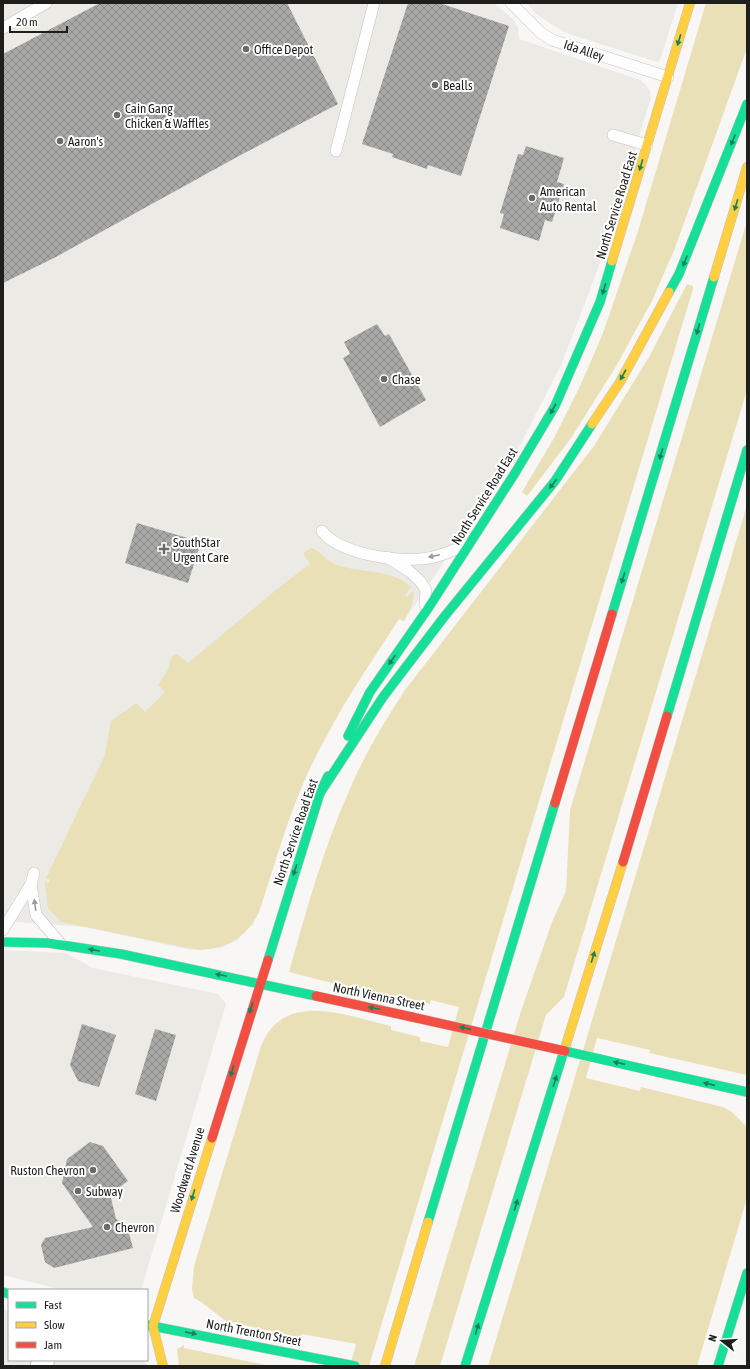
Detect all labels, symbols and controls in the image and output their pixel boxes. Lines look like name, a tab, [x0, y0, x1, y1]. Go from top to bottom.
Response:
scale bar	[10, 8, 67, 34]
text: 20 m	[16, 15, 38, 29]
one-way arrow	[676, 35, 682, 47]
street label: Ida Alley	[562, 37, 607, 64]
place label: Office Depot	[254, 42, 314, 57]
marker: Office Depot	[241, 44, 251, 54]
place label: Bealls	[443, 78, 473, 93]
marker: Bealls	[430, 80, 440, 90]
place label: Cain Gang Chicken & Waffles	[125, 101, 209, 131]
marker: Cain Gang Chicken & Waffles	[112, 110, 122, 120]
place label: Aaron's	[68, 134, 104, 149]
one-way arrow	[729, 134, 735, 146]
marker: Aaron's	[55, 136, 65, 146]
street label: North Service Road East	[593, 149, 640, 261]
one-way arrow	[638, 159, 644, 171]
place label: American Auto Rental	[540, 184, 597, 214]
marker: American Auto Rental	[527, 193, 537, 203]
one-way arrow	[733, 199, 739, 211]
one-way arrow	[681, 255, 687, 267]
one-way arrow	[601, 283, 607, 295]
one-way arrow	[695, 323, 701, 335]
one-way arrow	[620, 369, 627, 381]
place label: Chase	[392, 372, 421, 387]
marker: Chase	[379, 374, 389, 384]
one-way arrow	[549, 403, 556, 415]
street label: North Service Road East	[448, 445, 521, 548]
one-way arrow	[658, 448, 664, 460]
one-way arrow	[548, 479, 557, 490]
place label: SouthStar Urgent Care	[173, 535, 229, 565]
marker: SouthStar Urgent Care	[158, 543, 170, 555]
one-way arrow	[428, 554, 440, 560]
one-way arrow	[620, 572, 626, 584]
one-way arrow	[389, 654, 396, 666]
street label: North Service Road East	[270, 777, 321, 887]
one-way arrow	[292, 865, 298, 877]
one-way arrow	[32, 899, 38, 911]
one-way arrow	[87, 947, 100, 953]
one-way arrow	[591, 950, 597, 962]
one-way arrow	[215, 972, 227, 978]
street label: North Vienna Street	[332, 979, 426, 1014]
one-way arrow	[248, 1003, 254, 1015]
one-way arrow	[368, 1005, 380, 1011]
one-way arrow	[459, 1025, 471, 1031]
one-way arrow	[613, 1060, 625, 1066]
one-way arrow	[229, 1065, 235, 1077]
one-way arrow	[552, 1074, 558, 1086]
one-way arrow	[703, 1080, 715, 1086]
street label: Woodward Avenue	[167, 1125, 208, 1215]
place label: Ruston Chevron	[10, 1163, 85, 1178]
marker: Ruston Chevron	[88, 1165, 98, 1175]
place label: Subway	[86, 1184, 123, 1199]
marker: Subway	[73, 1186, 83, 1196]
one-way arrow	[190, 1189, 196, 1201]
one-way arrow	[513, 1198, 519, 1210]
place label: Chevron	[115, 1220, 155, 1235]
marker: Chevron	[102, 1222, 112, 1232]
legend	[8, 1289, 148, 1361]
text: Fast	[44, 1298, 62, 1312]
street label: North Trenton Street	[205, 1316, 303, 1349]
text: Slow	[44, 1318, 65, 1332]
north arrow	[702, 1321, 742, 1361]
one-way arrow	[474, 1322, 480, 1334]
one-way arrow	[185, 1331, 197, 1337]
text: N	[706, 1333, 719, 1343]
text: Jam	[44, 1338, 62, 1352]

